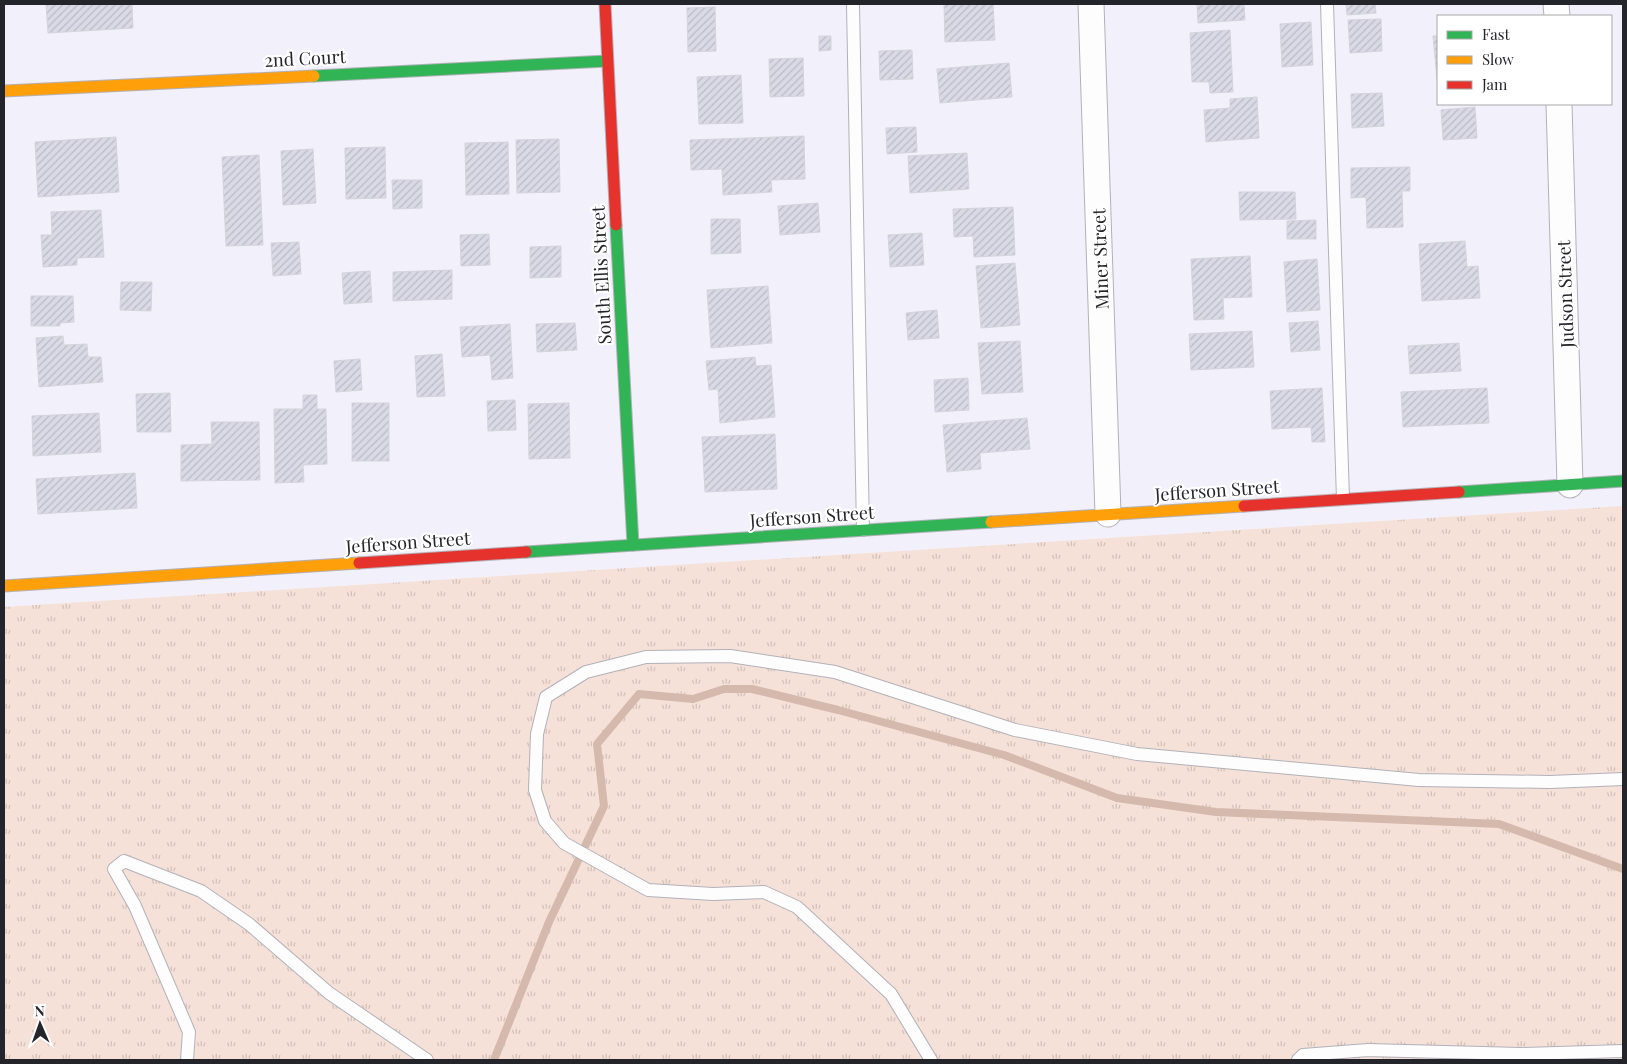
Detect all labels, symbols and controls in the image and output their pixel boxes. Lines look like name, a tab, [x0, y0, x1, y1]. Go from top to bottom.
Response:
legend	[1437, 15, 1612, 105]
text: Fast	[1482, 24, 1511, 44]
street label: 2nd Court	[264, 44, 347, 72]
text: Slow	[1482, 49, 1514, 69]
text: Jam	[1481, 74, 1508, 94]
street label: South Ellis Street	[585, 204, 617, 345]
street label: Miner Street	[1086, 207, 1114, 310]
street label: Judson Street	[1551, 239, 1579, 349]
street label: Jefferson Street	[1153, 474, 1281, 506]
street label: Jefferson Street	[748, 500, 876, 532]
street label: Jefferson Street	[344, 526, 472, 558]
north arrow	[15, 999, 65, 1049]
text: N	[34, 1001, 45, 1020]

